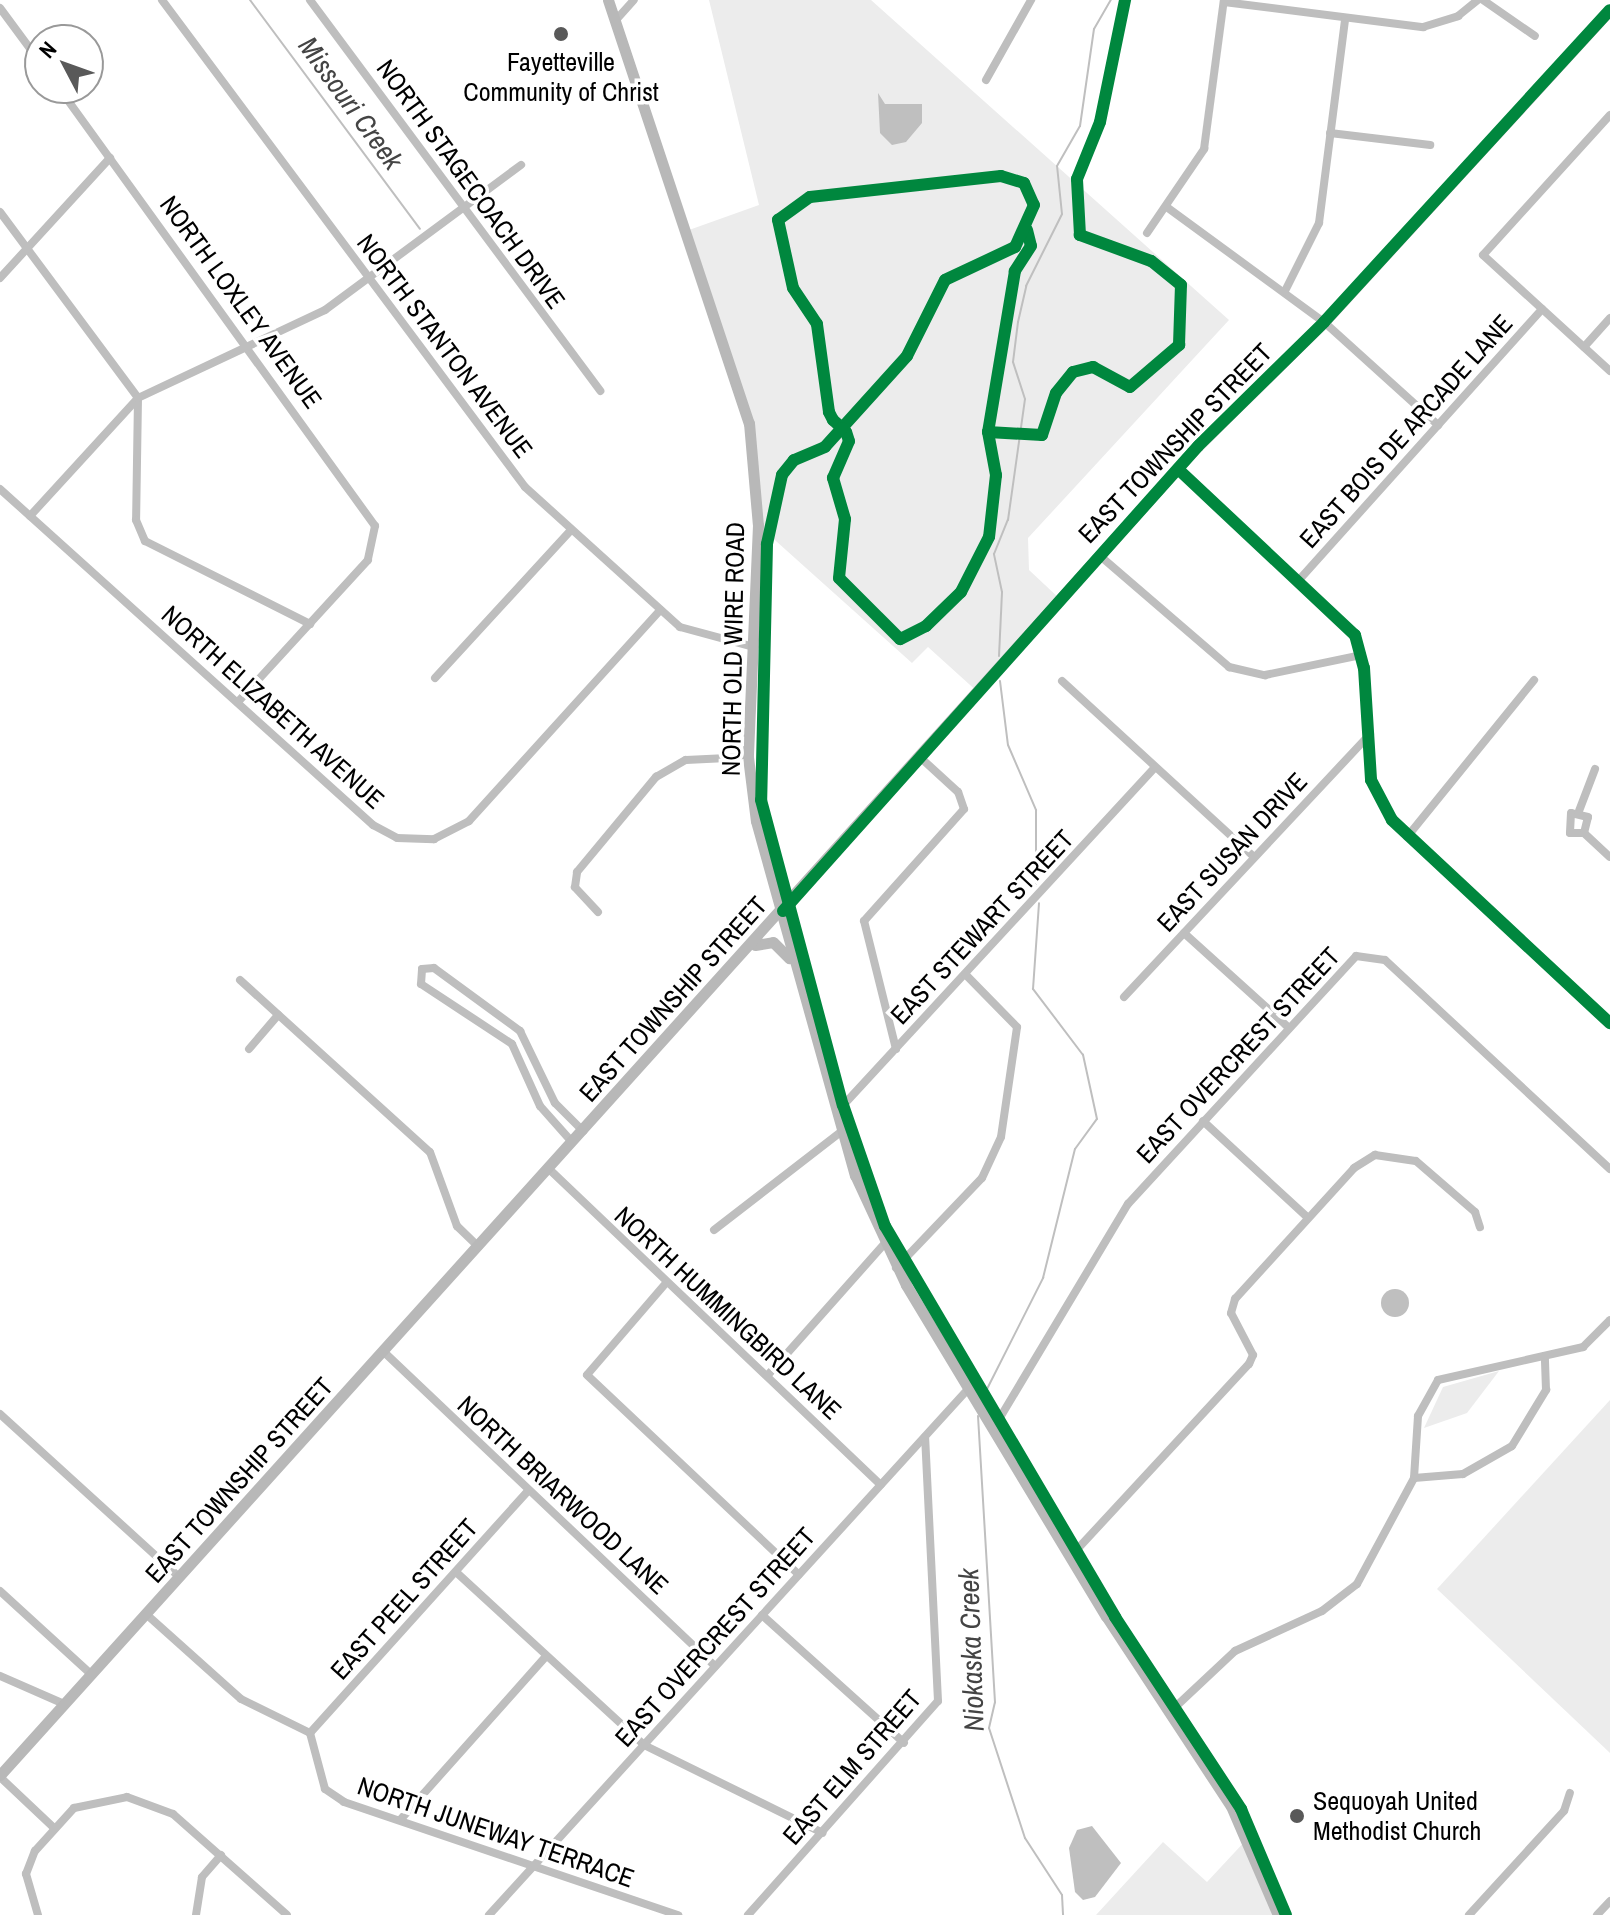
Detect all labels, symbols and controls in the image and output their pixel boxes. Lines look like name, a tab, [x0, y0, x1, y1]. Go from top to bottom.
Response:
north arrow	[24, 24, 104, 104]
marker: Fayetteville Community of Christ	[552, 25, 570, 43]
water label: Missouri Creek	[292, 30, 410, 176]
text: N	[32, 35, 63, 64]
place label: Fayetteville Community of Christ	[463, 46, 659, 108]
street label: NORTH STAGECOACH DRIVE	[370, 53, 572, 315]
street label: NORTH LOXLEY AVENUE	[153, 189, 329, 415]
street label: NORTH STANTON AVENUE	[350, 227, 540, 465]
street label: EAST BOIS DE ARCADE LANE	[1293, 307, 1519, 555]
street label: EAST TOWNSHIP STREET	[1071, 336, 1279, 550]
street label: NORTH OLD WIRE ROAD	[715, 522, 751, 776]
street label: NORTH ELIZABETH AVENUE	[155, 599, 391, 815]
street label: EAST SUSAN DRIVE	[1150, 766, 1314, 938]
street label: EAST STEWART STREET	[884, 823, 1080, 1031]
street label: EAST TOWNSHIP STREET	[572, 890, 774, 1108]
street label: EAST OVERCREST STREET	[1130, 940, 1346, 1170]
street label: NORTH HUMMINGBIRD LANE	[608, 1200, 848, 1426]
street label: EAST TOWNSHIP STREET	[138, 1371, 340, 1589]
street label: NORTH BRIARWOOD LANE	[451, 1389, 675, 1601]
street label: EAST PEEL STREET	[323, 1512, 485, 1686]
street label: EAST OVERCREST STREET	[608, 1521, 822, 1753]
water label: Niokaska Creek	[951, 1568, 991, 1732]
street label: EAST ELM STREET	[776, 1683, 928, 1851]
street label: NORTH JUNEWAY TERRACE	[353, 1770, 639, 1894]
place label: Sequoyah United Methodist Church	[1313, 1785, 1481, 1846]
marker: Sequoyah United Methodist Church	[1288, 1807, 1306, 1825]

